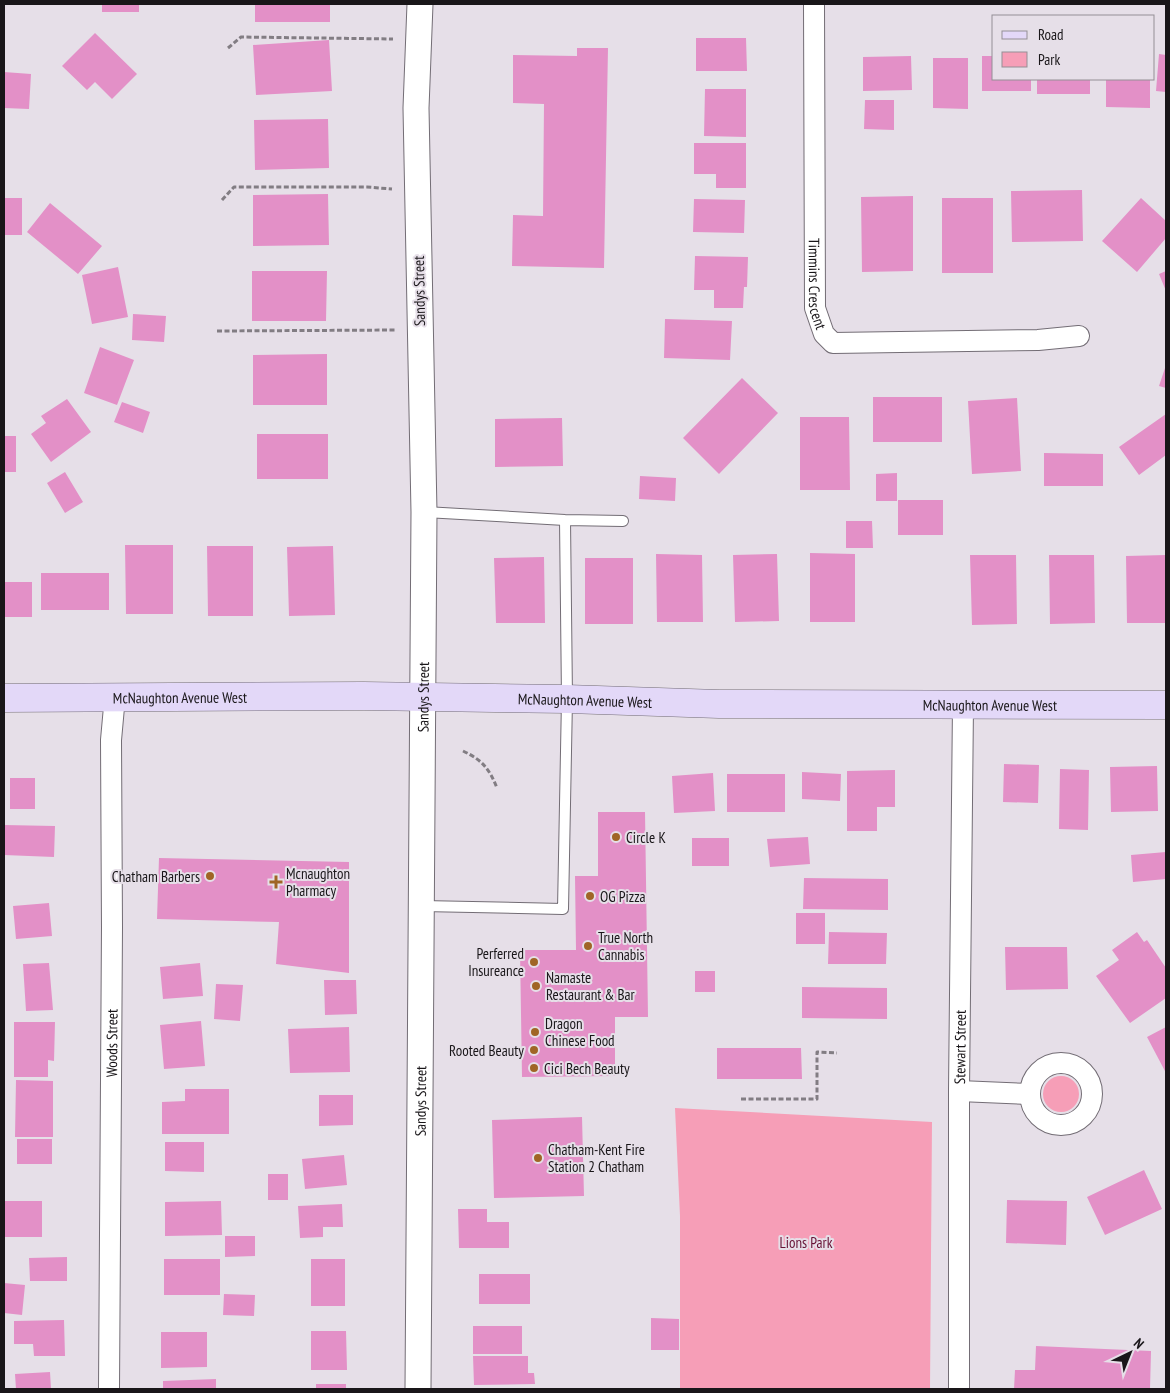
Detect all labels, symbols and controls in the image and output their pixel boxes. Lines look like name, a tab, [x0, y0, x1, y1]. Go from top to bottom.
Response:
legend	[992, 15, 1155, 80]
text: Road	[1038, 25, 1064, 44]
text: Park	[1038, 50, 1060, 69]
street label: Timmins Crescent	[805, 238, 831, 332]
street label: Sandys Street	[409, 256, 429, 326]
street label: Sandys Street	[413, 662, 432, 732]
street label: McNaughton Avenue West	[113, 687, 247, 707]
street label: McNaughton Avenue West	[518, 689, 652, 711]
street label: McNaughton Avenue West	[923, 695, 1057, 714]
place label: Circle K	[626, 828, 666, 847]
marker: Circle K	[610, 831, 622, 843]
place label: Mcnaughton Pharmacy	[286, 864, 350, 900]
place label: Chatham Barbers	[112, 867, 200, 886]
marker: Chatham Barbers	[204, 870, 216, 882]
marker: Mcnaughton Pharmacy	[270, 876, 282, 888]
place label: OG Pizza	[600, 887, 646, 906]
marker: OG Pizza	[584, 890, 596, 902]
place label: True North Cannabis	[598, 928, 653, 964]
marker: True North Cannabis	[582, 940, 594, 952]
place label: Perferred Insureance	[468, 944, 524, 980]
marker: Perferred Insureance	[528, 956, 540, 968]
place label: Namaste Restaurant & Bar	[546, 968, 636, 1004]
marker: Namaste Restaurant & Bar	[530, 980, 542, 992]
street label: Woods Street	[102, 1009, 121, 1077]
street label: Stewart Street	[950, 1010, 969, 1084]
place label: Dragon Chinese Food	[545, 1014, 615, 1050]
marker: Dragon Chinese Food	[529, 1026, 541, 1038]
place label: Rooted Beauty	[449, 1041, 524, 1060]
marker: Rooted Beauty	[528, 1044, 540, 1056]
place label: Cici Bech Beauty	[544, 1059, 630, 1078]
marker: Cici Bech Beauty	[528, 1062, 540, 1074]
street label: Sandys Street	[410, 1066, 430, 1136]
place label: Chatham-Kent Fire Station 2 Chatham	[548, 1140, 645, 1176]
marker: Chatham-Kent Fire Station 2 Chatham	[532, 1152, 544, 1164]
park label: Lions Park	[779, 1233, 833, 1252]
north arrow	[1105, 1328, 1155, 1378]
text: N	[1130, 1334, 1148, 1353]

